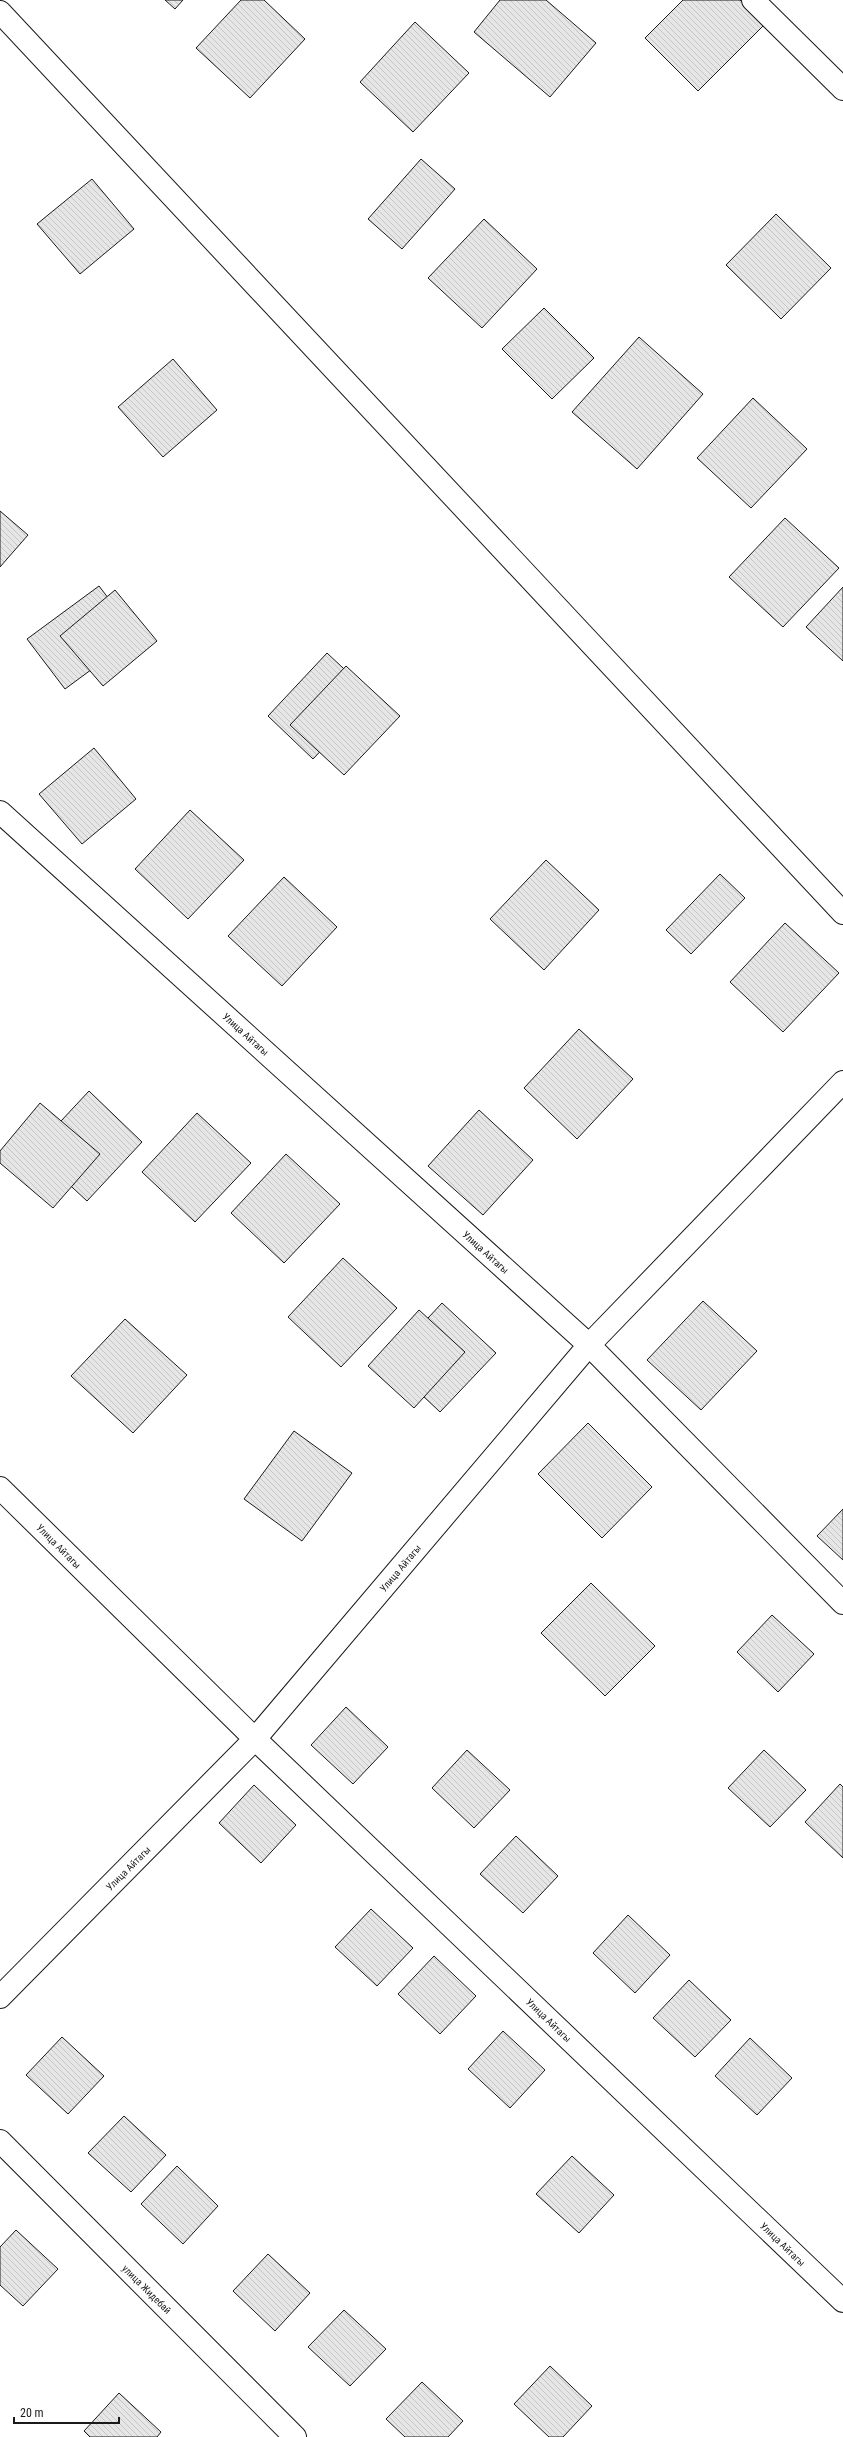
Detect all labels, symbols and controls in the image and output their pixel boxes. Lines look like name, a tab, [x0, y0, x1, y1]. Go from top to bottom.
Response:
street label: Улица Айтагы	[220, 1011, 271, 1058]
street label: Улица Айтагы	[460, 1229, 511, 1276]
street label: Улица Айтагы	[34, 1522, 83, 1571]
street label: Улица Айтагы	[378, 1543, 423, 1594]
street label: Улица Айтагы	[104, 1844, 153, 1893]
street label: Улица Айтагы	[524, 1996, 573, 2044]
street label: Улица Айтагы	[758, 2220, 807, 2268]
street label: улица Жидебай	[120, 2263, 173, 2316]
scale bar	[14, 2399, 119, 2425]
text: 20 m	[20, 2406, 44, 2420]

